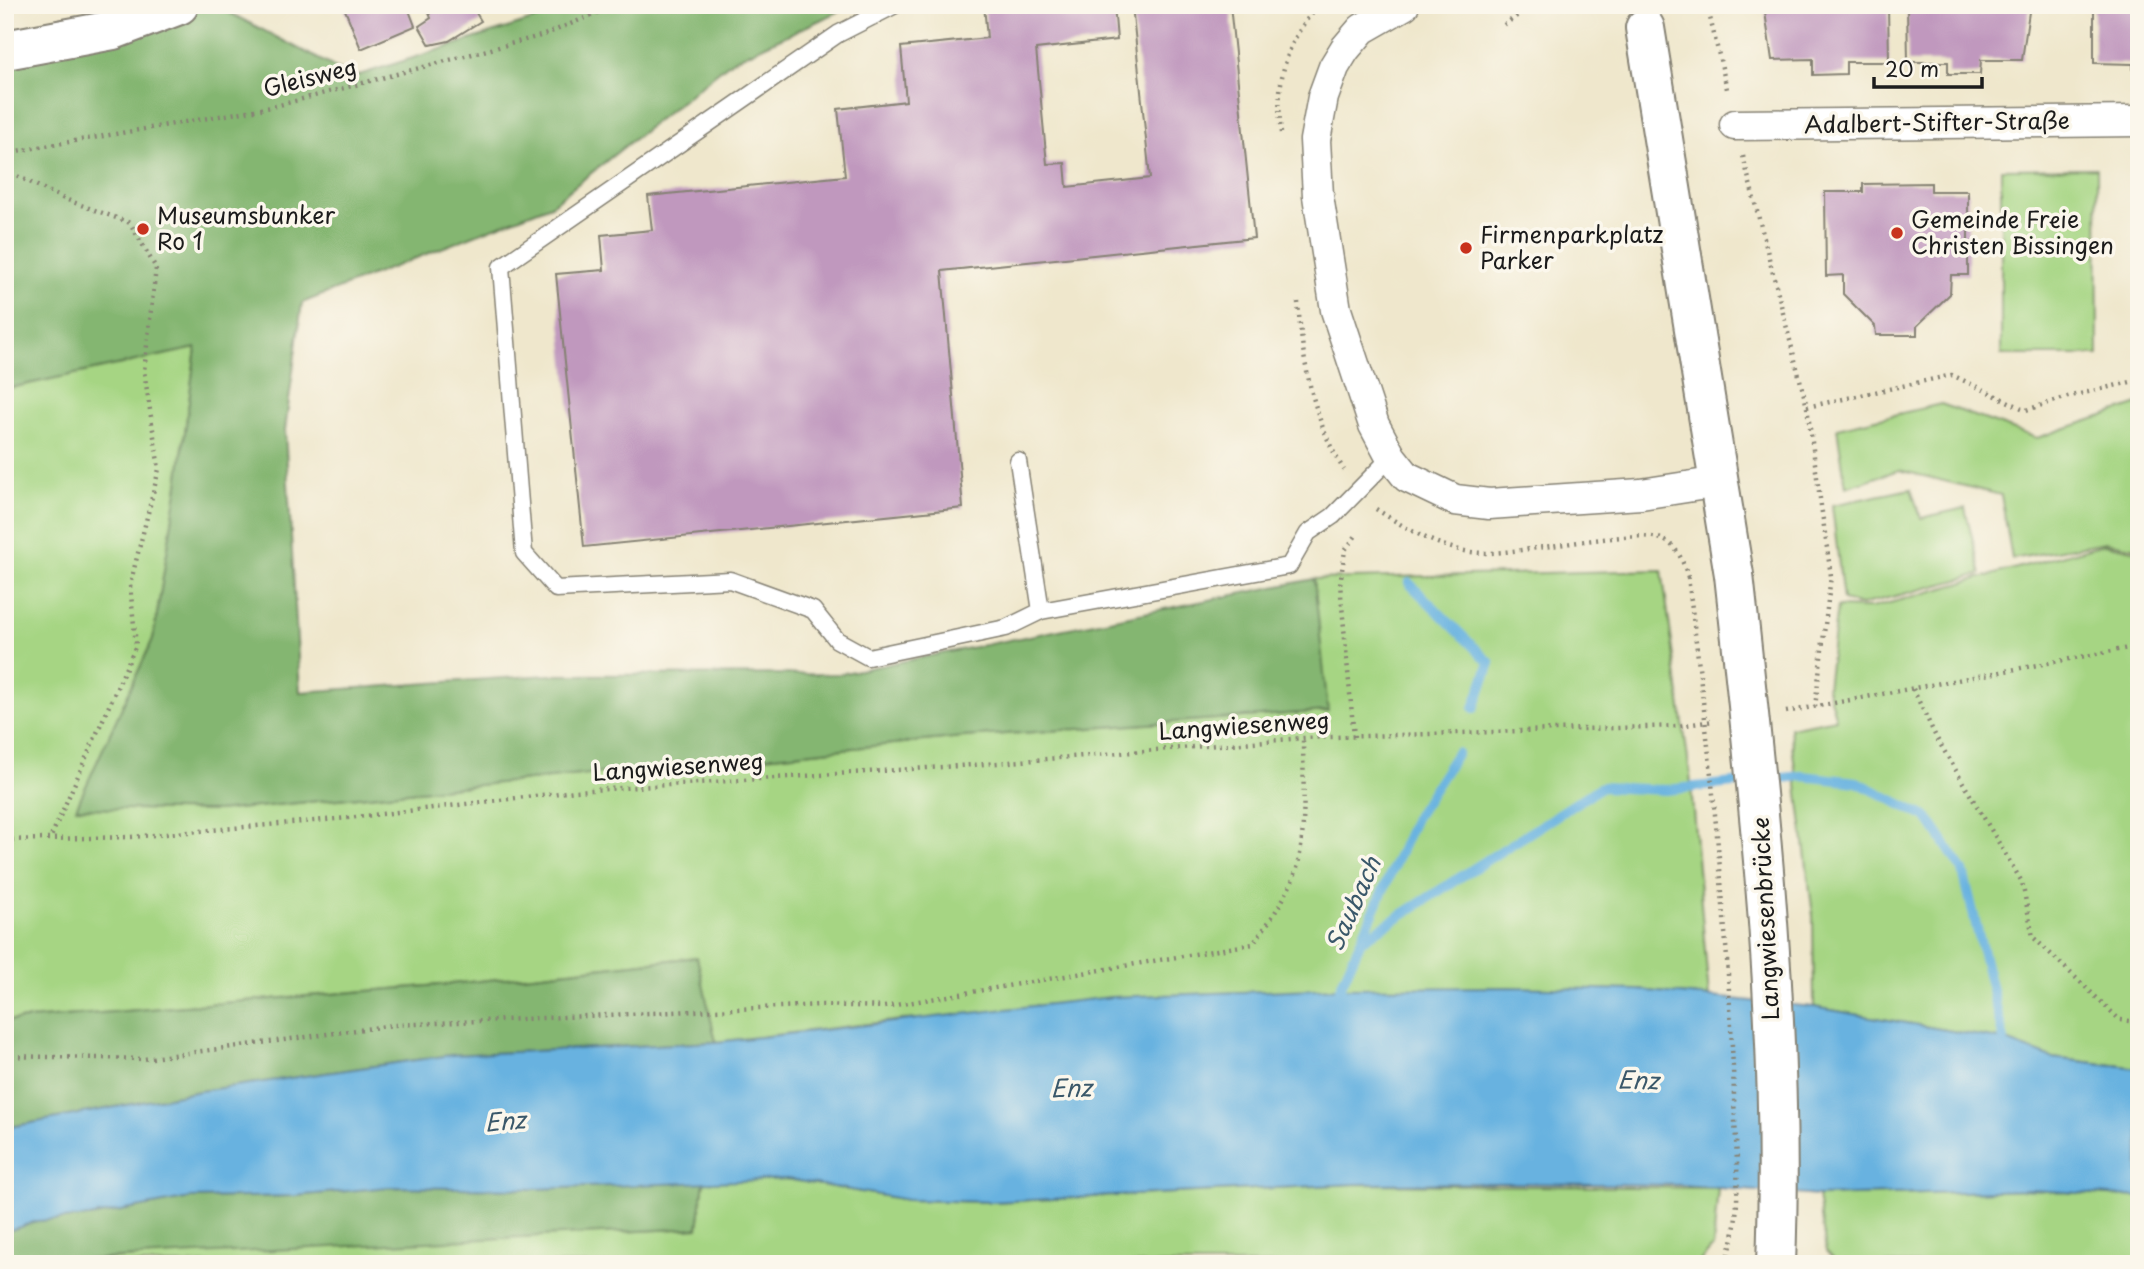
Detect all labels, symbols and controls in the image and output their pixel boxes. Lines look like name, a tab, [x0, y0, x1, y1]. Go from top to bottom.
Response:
scale bar	[1874, 46, 1983, 90]
street label: Gleisweg	[259, 48, 360, 105]
text: 20 m	[1885, 52, 1939, 84]
street label: Adalbert-Stifter-Straße	[1804, 102, 2070, 141]
place label: Museumsbunker Ro 1	[157, 197, 336, 258]
place label: Gemeinde Freie Christen Bissingen	[1911, 201, 2114, 262]
place label: Firmenparkplatz Parker	[1480, 216, 1664, 277]
marker: Museumsbunker Ro 1	[135, 221, 151, 237]
marker: Gemeinde Freie Christen Bissingen	[1889, 225, 1905, 241]
marker: Firmenparkplatz Parker	[1458, 240, 1474, 256]
street label: Langwiesenweg	[1157, 701, 1331, 748]
street label: Langwiesenweg	[591, 742, 765, 789]
street label: Langwiesenbrücke	[1742, 817, 1787, 1021]
water label: Saubach	[1316, 849, 1389, 956]
water label: Enz	[1617, 1060, 1662, 1098]
water label: Enz	[1050, 1069, 1094, 1105]
water label: Enz	[483, 1100, 529, 1139]

